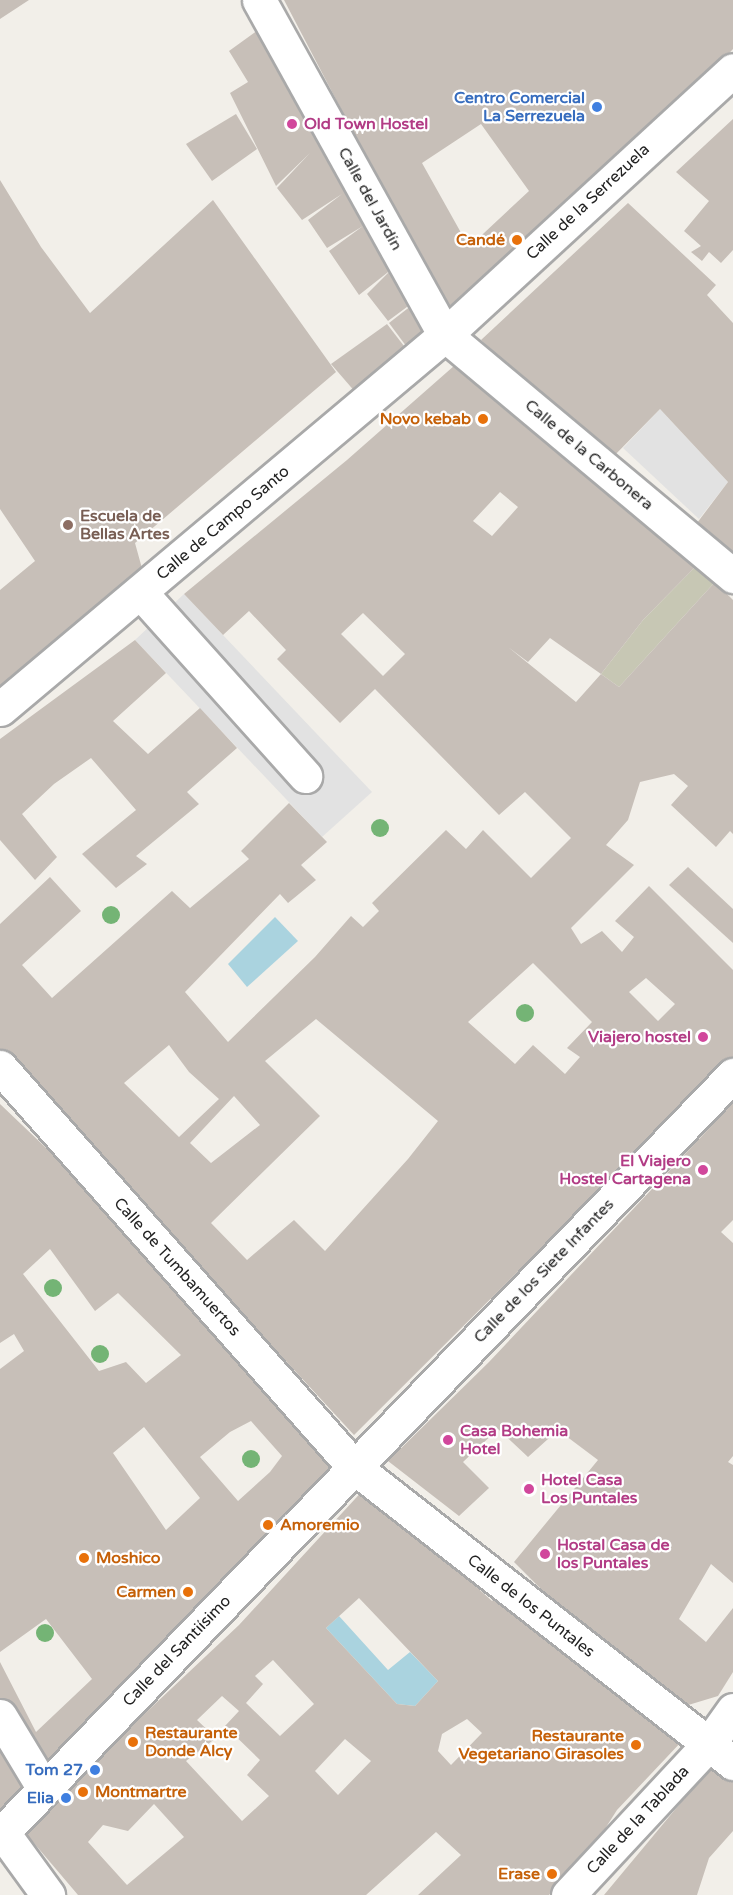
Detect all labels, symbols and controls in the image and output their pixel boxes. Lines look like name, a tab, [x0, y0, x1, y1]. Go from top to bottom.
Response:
place label: Centro Comercial La Serrezuela	[454, 88, 585, 126]
marker: Centro Comercial La Serrezuela	[590, 100, 604, 114]
place label: Old Town Hostel	[304, 114, 428, 134]
marker: Old Town Hostel	[285, 117, 299, 131]
street label: Calle de la Serrezuela	[522, 140, 654, 264]
street label: Calle del Jardín	[334, 144, 406, 254]
place label: Candé	[456, 230, 505, 250]
marker: Candé	[510, 233, 524, 247]
street label: Calle de la Carbonera	[521, 396, 657, 514]
place label: Novo kebab	[380, 409, 471, 429]
marker: Novo kebab	[476, 412, 490, 426]
street label: Calle de Campo Santo	[153, 462, 293, 584]
place label: Escuela de Bellas Artes	[80, 506, 170, 544]
marker: Escuela de Bellas Artes	[61, 518, 75, 532]
place label: Viajero hostel	[588, 1027, 691, 1047]
marker: Viajero hostel	[696, 1030, 710, 1044]
place label: El Viajero Hostel Cartagena	[559, 1151, 691, 1189]
marker: El Viajero Hostel Cartagena	[696, 1163, 710, 1177]
street label: Calle de Tumbamuertos	[110, 1194, 244, 1340]
street label: Calle de los Siete Infantes	[470, 1195, 618, 1347]
place label: Casa Bohemia Hotel	[460, 1421, 568, 1459]
marker: Casa Bohemia Hotel	[441, 1433, 455, 1447]
place label: Hotel Casa Los Puntales	[541, 1470, 638, 1508]
marker: Hotel Casa Los Puntales	[522, 1482, 536, 1496]
place label: Amoremio	[280, 1515, 360, 1535]
marker: Amoremio	[261, 1518, 275, 1532]
place label: Hostal Casa de los Puntales	[557, 1535, 670, 1573]
marker: Hostal Casa de los Puntales	[538, 1547, 552, 1561]
place label: Moshico	[96, 1548, 161, 1568]
street label: Calle de los Puntales	[464, 1550, 598, 1662]
marker: Moshico	[77, 1551, 91, 1565]
place label: Carmen	[116, 1582, 176, 1602]
marker: Carmen	[181, 1585, 195, 1599]
street label: Calle del Santiísimo	[119, 1591, 235, 1711]
place label: Restaurante Donde Alcy	[145, 1723, 238, 1761]
place label: Restaurante Vegetariano Girasoles	[458, 1726, 624, 1764]
marker: Restaurante Donde Alcy	[126, 1735, 140, 1749]
marker: Restaurante Vegetariano Girasoles	[629, 1738, 643, 1752]
place label: Tom 27	[26, 1760, 83, 1780]
street label: Calle de la Tablada	[583, 1762, 693, 1878]
marker: Tom 27	[88, 1763, 102, 1777]
place label: Montmartre	[95, 1782, 186, 1802]
marker: Montmartre	[76, 1785, 90, 1799]
place label: Elia	[27, 1788, 54, 1808]
marker: Elia	[59, 1791, 73, 1805]
place label: Erase	[498, 1864, 540, 1884]
marker: Erase	[545, 1867, 559, 1881]

